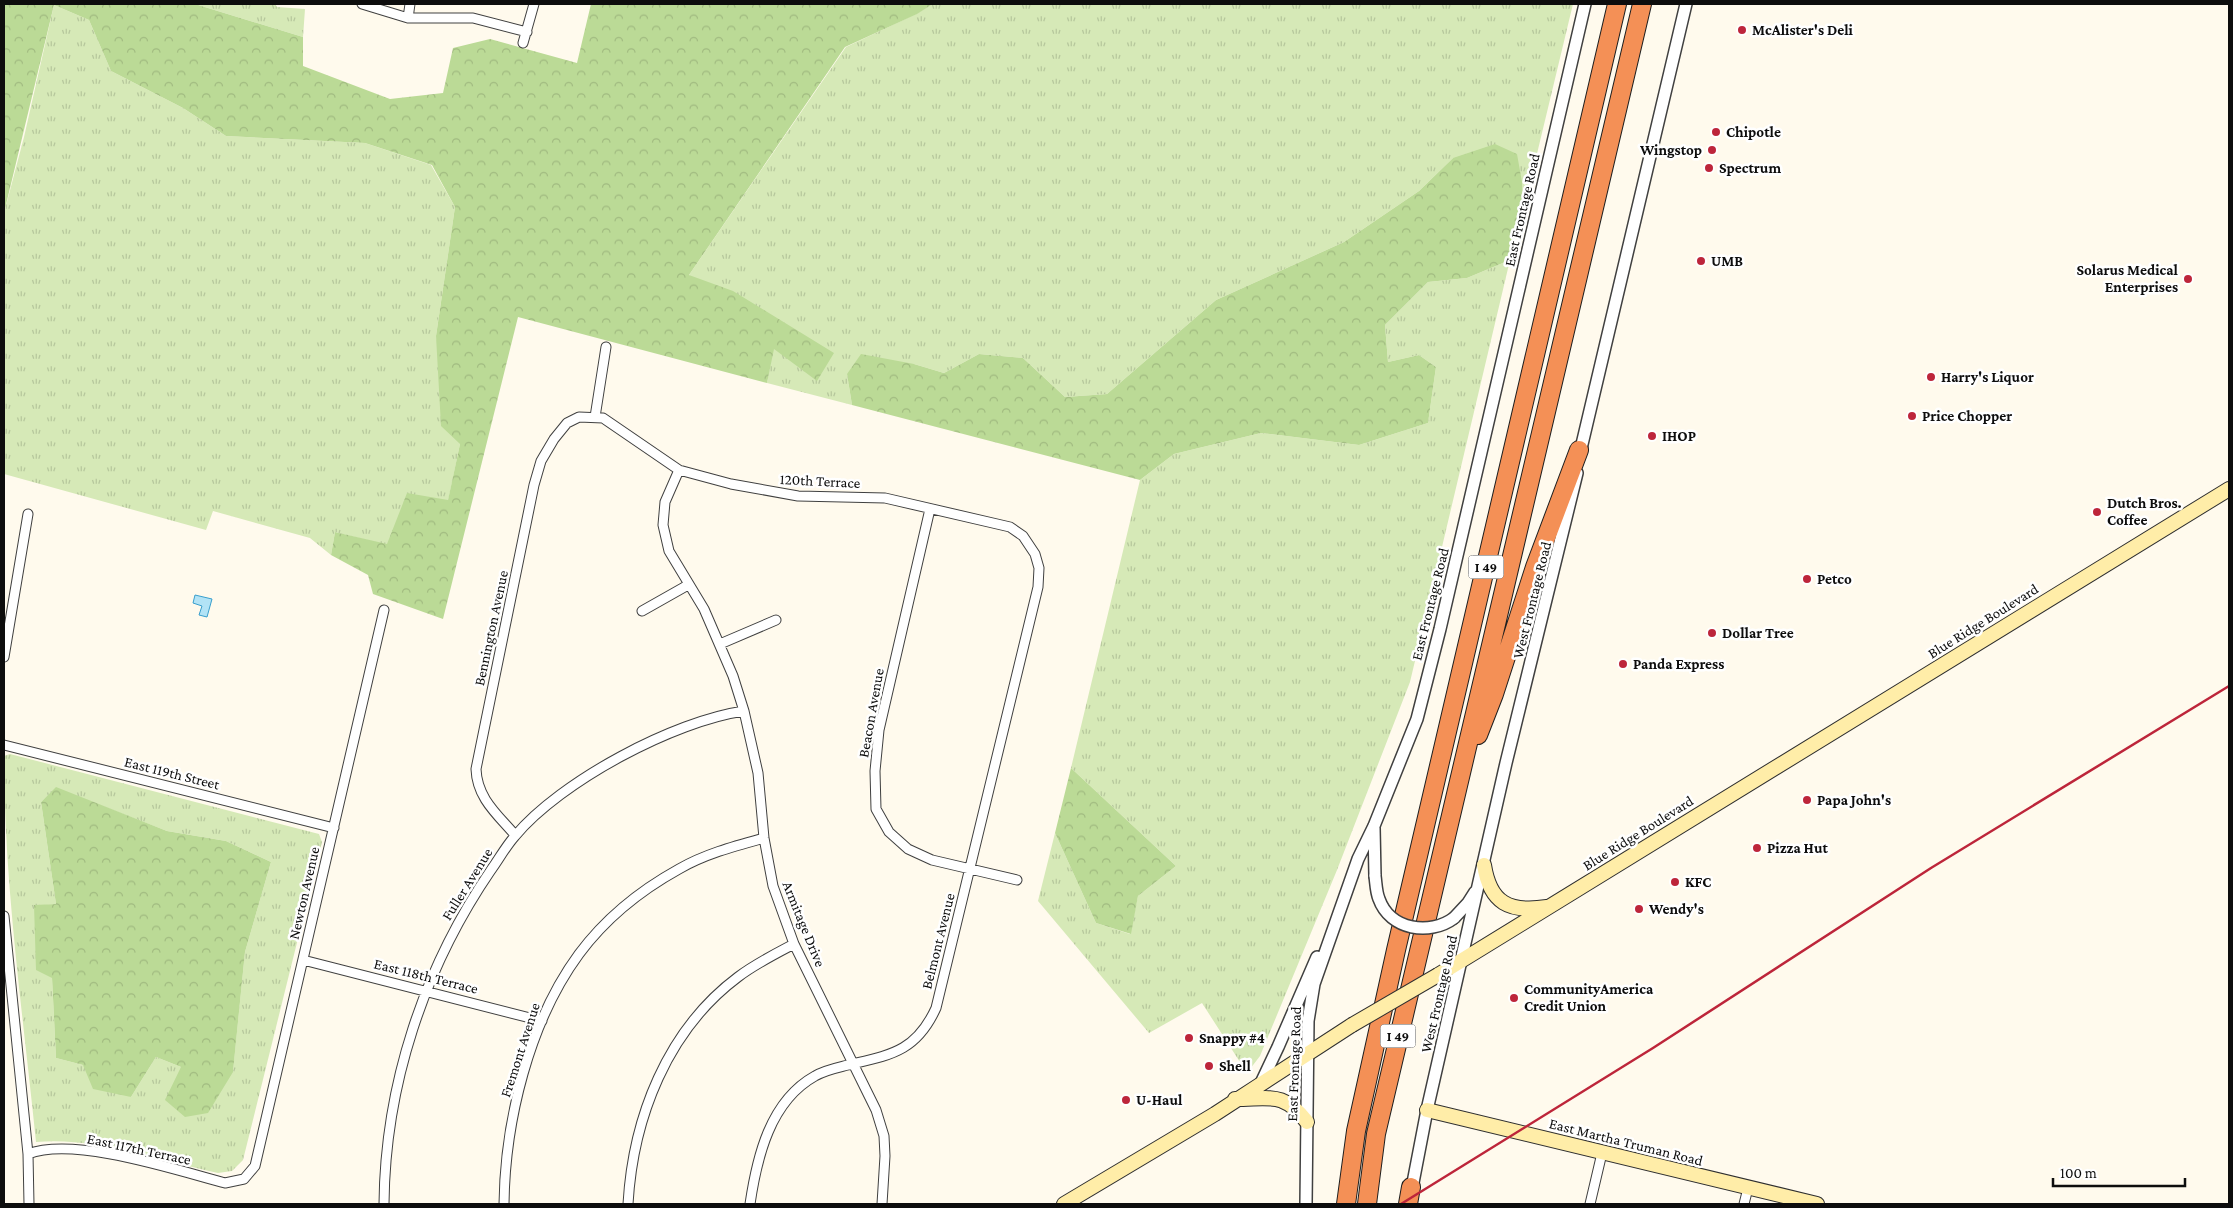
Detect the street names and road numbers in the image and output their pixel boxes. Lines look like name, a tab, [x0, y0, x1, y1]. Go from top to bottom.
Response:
street label: East Frontage Road	[1501, 152, 1544, 268]
street label: 120th Terrace	[779, 471, 861, 491]
street label: West Frontage Road	[1510, 540, 1555, 660]
street label: East Frontage Road	[1408, 546, 1453, 662]
road number: I 49	[1468, 556, 1504, 578]
street label: Bennington Avenue	[471, 568, 512, 687]
street label: Blue Ridge Boulevard	[1925, 581, 2042, 662]
street label: Beacon Avenue	[855, 667, 887, 759]
street label: East 119th Street	[123, 753, 222, 793]
street label: Blue Ridge Boulevard	[1580, 793, 1697, 874]
street label: Newton Avenue	[286, 845, 323, 941]
street label: Fuller Avenue	[439, 845, 496, 923]
street label: Armitage Drive	[779, 879, 829, 970]
street label: Belmont Avenue	[918, 891, 958, 991]
street label: West Frontage Road	[1418, 934, 1461, 1055]
street label: East 118th Terrace	[372, 955, 480, 997]
street label: Fremont Avenue	[497, 1000, 543, 1099]
street label: East Frontage Road	[1284, 1006, 1305, 1122]
road number: I 49	[1380, 1024, 1416, 1048]
street label: East Martha Truman Road	[1547, 1115, 1705, 1169]
street label: East 117th Terrace	[86, 1130, 193, 1168]

